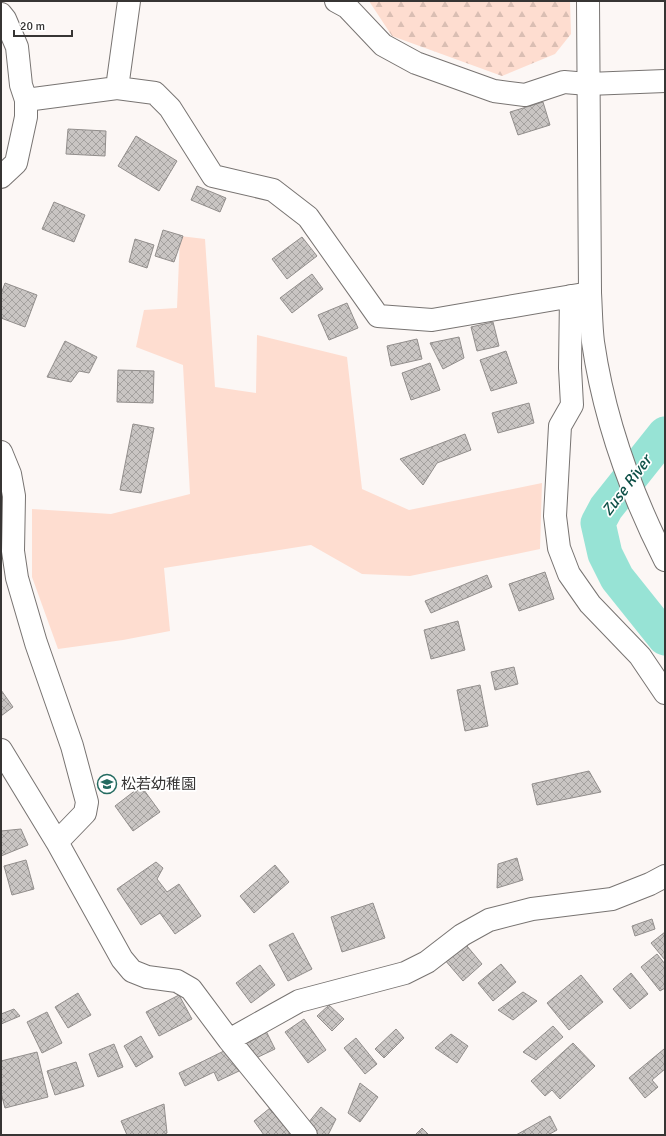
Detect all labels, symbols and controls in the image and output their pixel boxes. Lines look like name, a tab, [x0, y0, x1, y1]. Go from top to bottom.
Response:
scale bar	[14, 12, 72, 38]
text: 20 m	[20, 19, 45, 34]
water label: Zuse River	[598, 450, 657, 520]
school or university icon: 松若幼稚園	[96, 773, 118, 795]
place label: 松若幼稚園	[121, 775, 196, 793]

